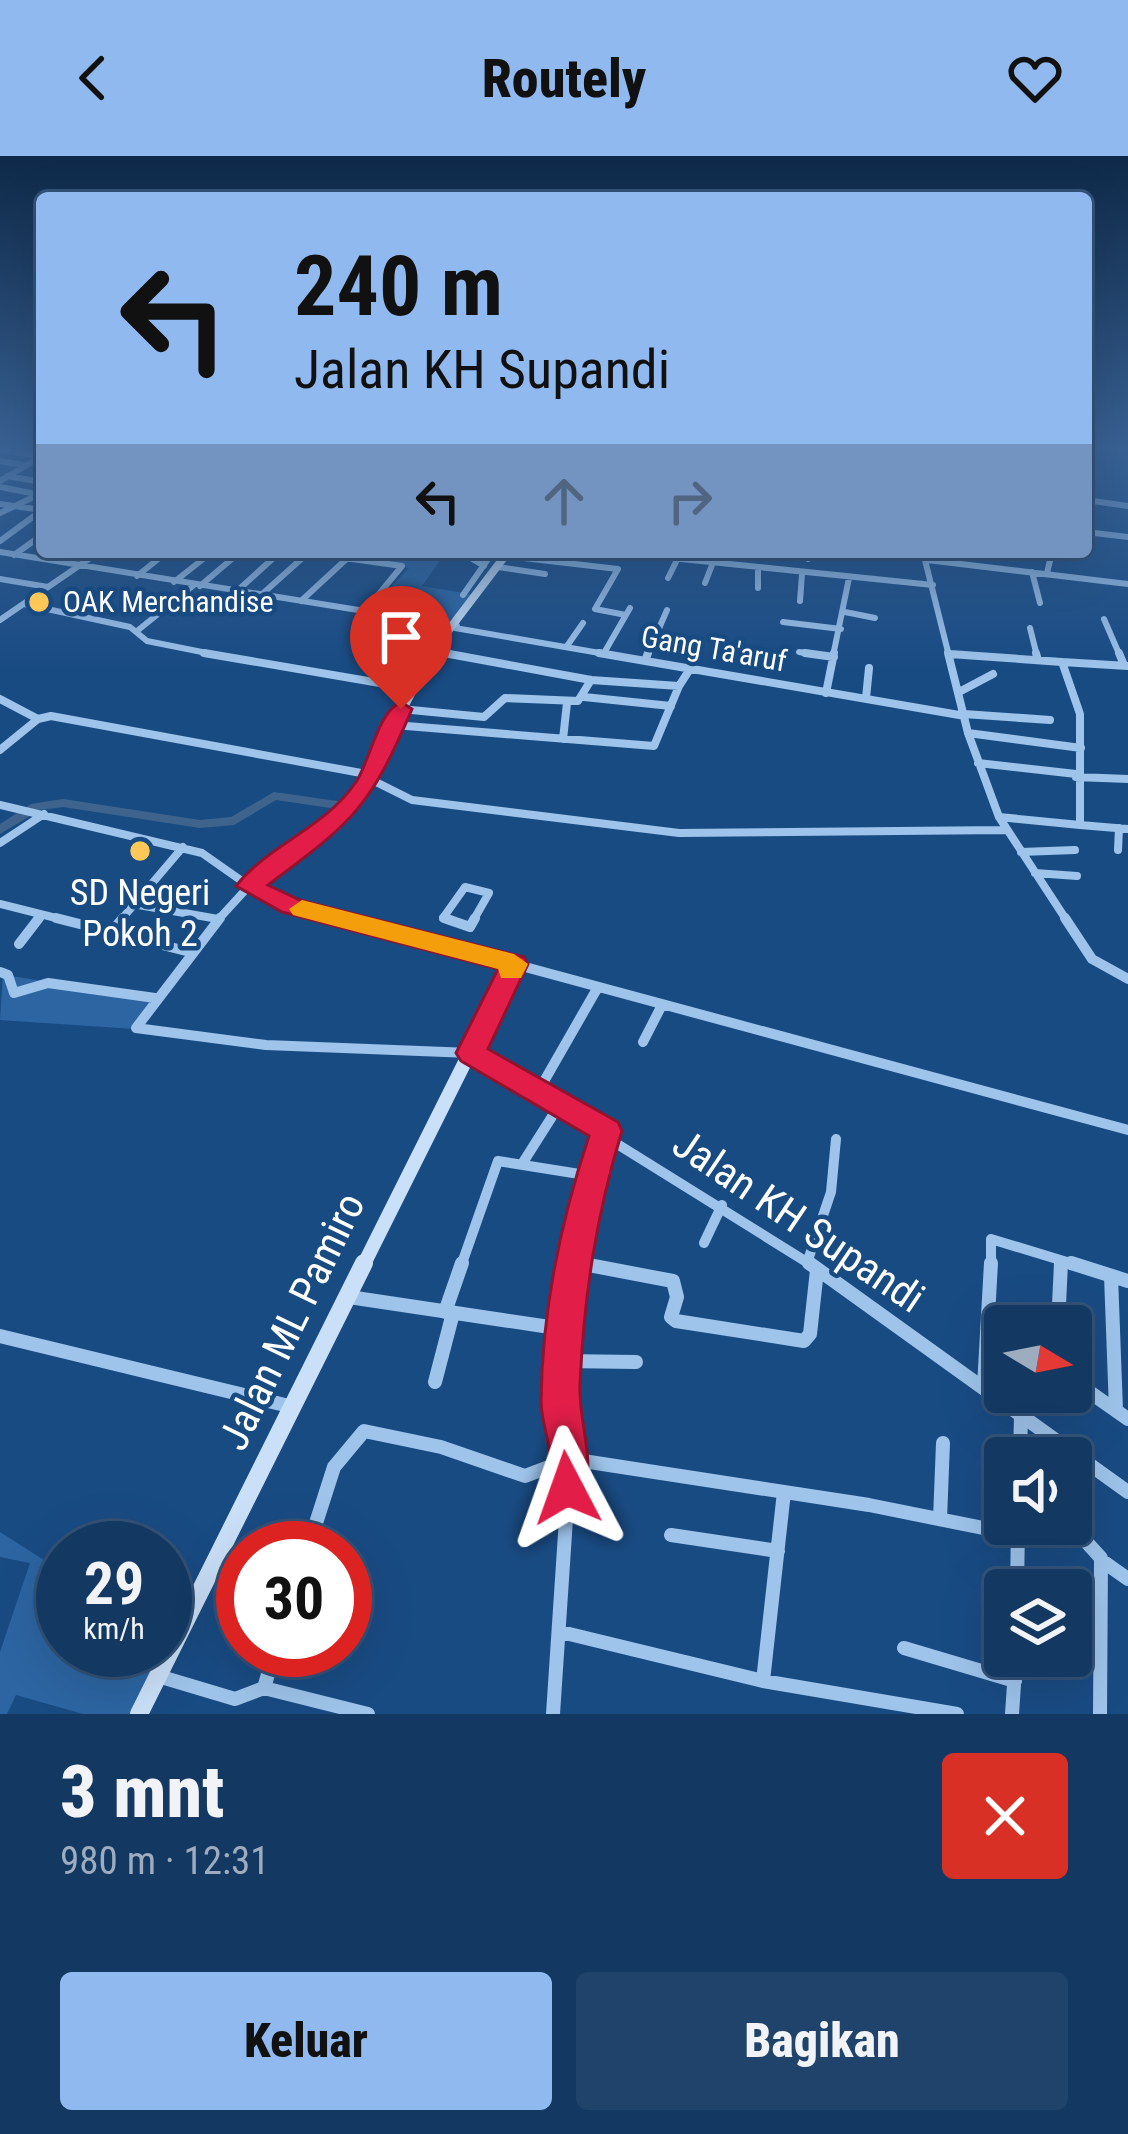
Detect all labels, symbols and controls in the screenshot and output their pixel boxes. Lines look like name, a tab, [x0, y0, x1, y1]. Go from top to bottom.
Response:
icon: back	[60, 45, 126, 111]
icon: heart	[1002, 45, 1068, 111]
text: Routely	[482, 47, 646, 110]
text: 240 m	[294, 237, 503, 336]
icon: left	[96, 240, 252, 396]
text: Jalan KH Supandi	[294, 338, 670, 401]
icon: left	[405, 468, 471, 534]
icon: ahead	[531, 468, 597, 534]
icon: right	[657, 468, 723, 534]
place label: OAK Merchandise	[63, 584, 274, 619]
pin	[350, 586, 452, 709]
marker: OAK Merchandise	[26, 589, 52, 615]
icon: arrive	[368, 604, 434, 670]
street label: Gang Ta'aruf	[639, 619, 790, 679]
marker: SD Negeri Pokoh 2	[127, 838, 153, 864]
place label: SD Negeri Pokoh 2	[70, 872, 210, 955]
street label: Jalan KH Supandi	[664, 1118, 934, 1323]
street label: Jalan ML Pamiro	[208, 1185, 375, 1458]
north arrow	[984, 1305, 1092, 1413]
map controls	[984, 1305, 1092, 1677]
position arrow	[504, 1425, 630, 1551]
button: sound	[984, 1437, 1092, 1545]
speed limit sign: 30	[216, 1521, 372, 1677]
text: 29	[84, 1548, 144, 1619]
button: layers	[984, 1569, 1092, 1677]
text: km/h	[83, 1611, 145, 1646]
text: 3 mnt	[60, 1750, 224, 1835]
button: close	[942, 1753, 1068, 1879]
text: 980 m · 12:31	[60, 1838, 270, 1884]
button: Keluar	[60, 1972, 552, 2110]
button: Bagikan	[576, 1972, 1068, 2110]

